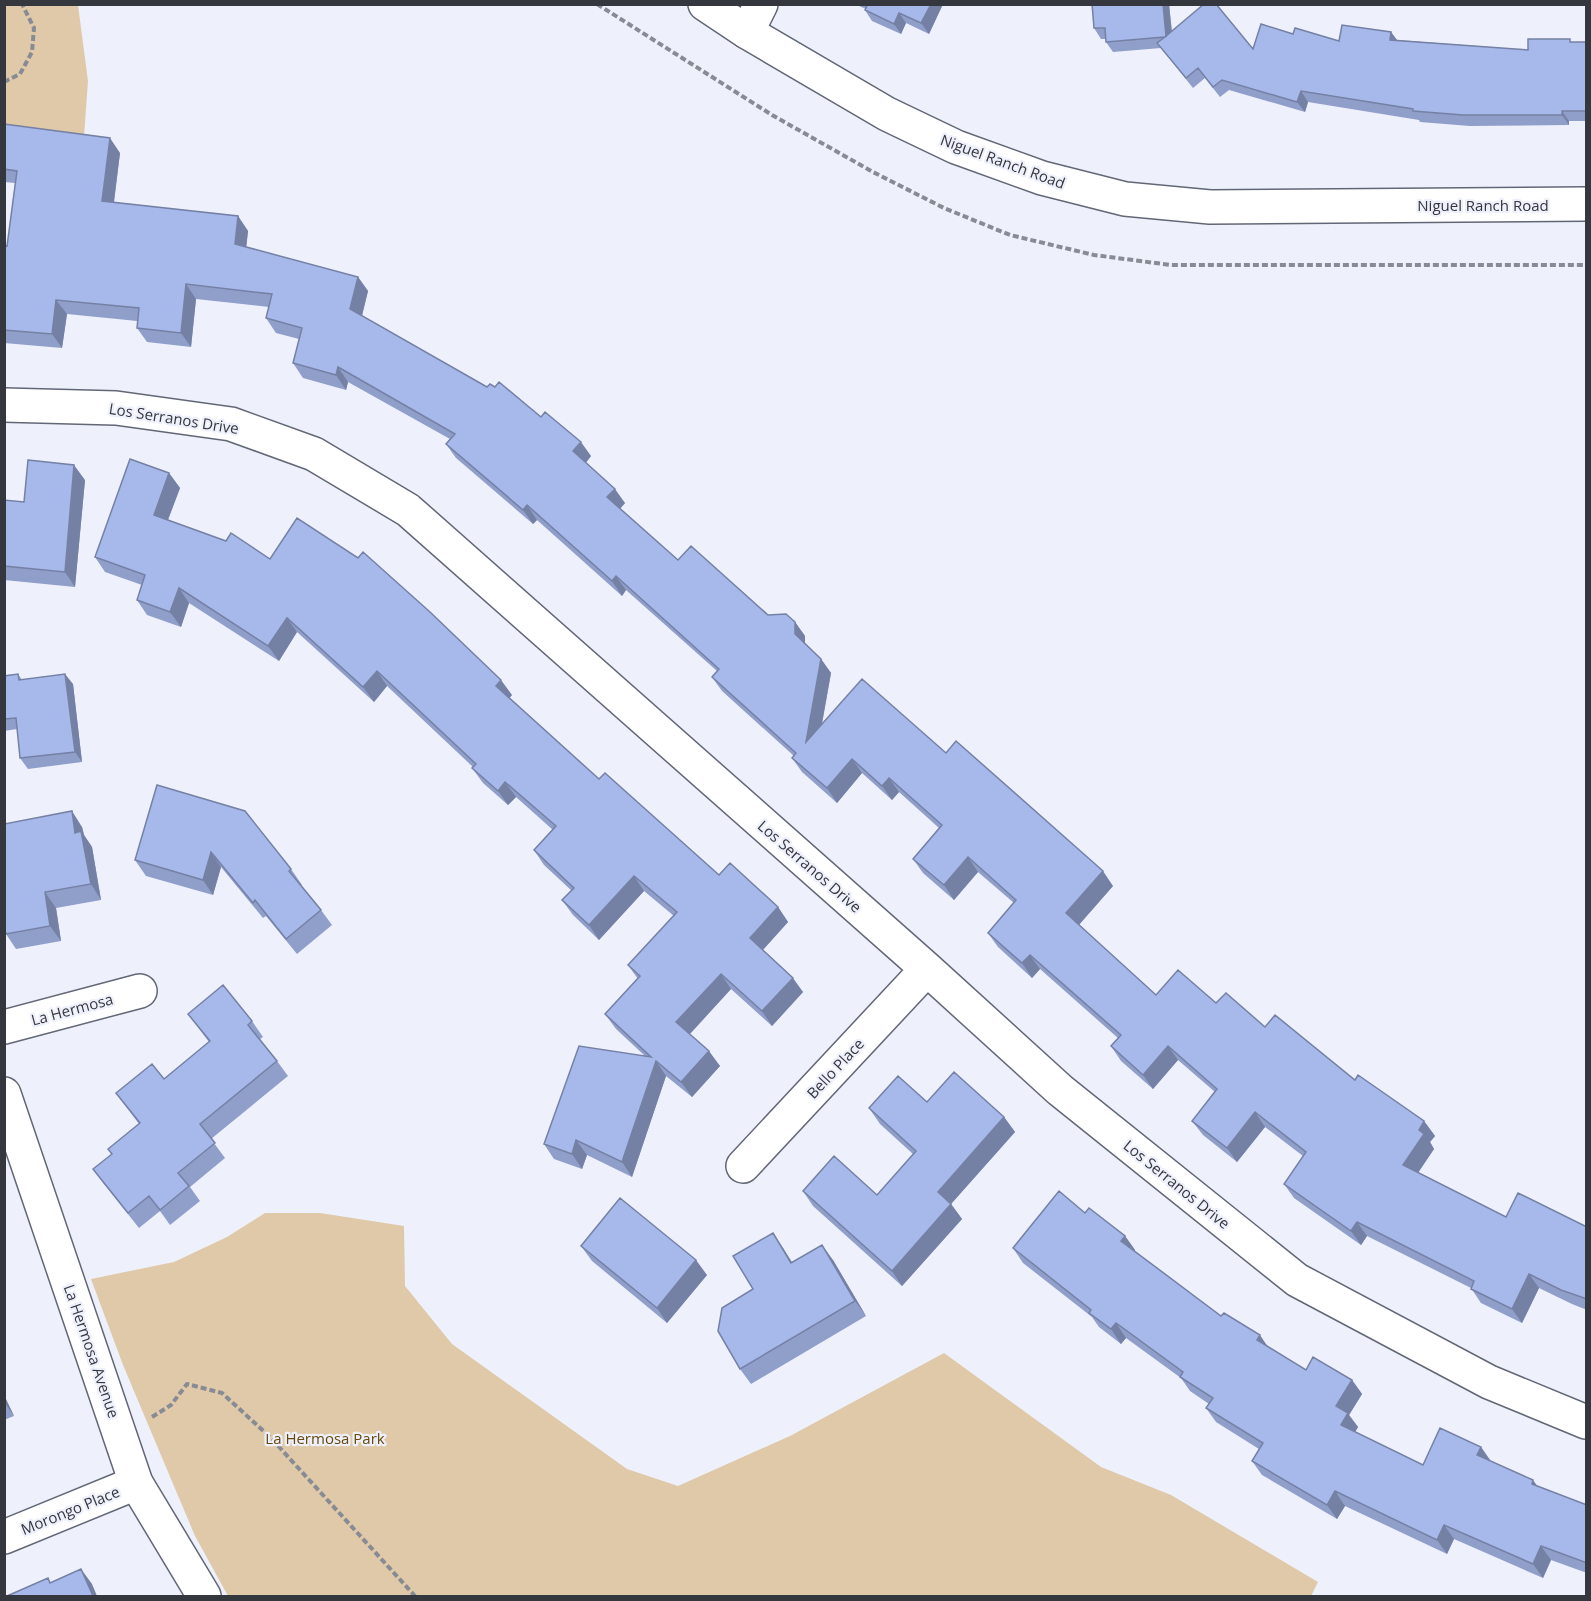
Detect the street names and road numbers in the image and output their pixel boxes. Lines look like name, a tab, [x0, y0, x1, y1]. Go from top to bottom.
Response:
street label: Niguel Ranch Road	[938, 129, 1068, 193]
street label: Niguel Ranch Road	[1417, 195, 1549, 215]
street label: Los Serranos Drive	[108, 398, 240, 438]
street label: Los Serranos Drive	[754, 815, 866, 917]
street label: La Hermosa	[29, 988, 115, 1030]
street label: Bello Place	[802, 1034, 868, 1102]
street label: Los Serranos Drive	[1120, 1135, 1234, 1233]
street label: La Hermosa Avenue	[60, 1281, 124, 1421]
street label: Morongo Place	[18, 1481, 122, 1539]

